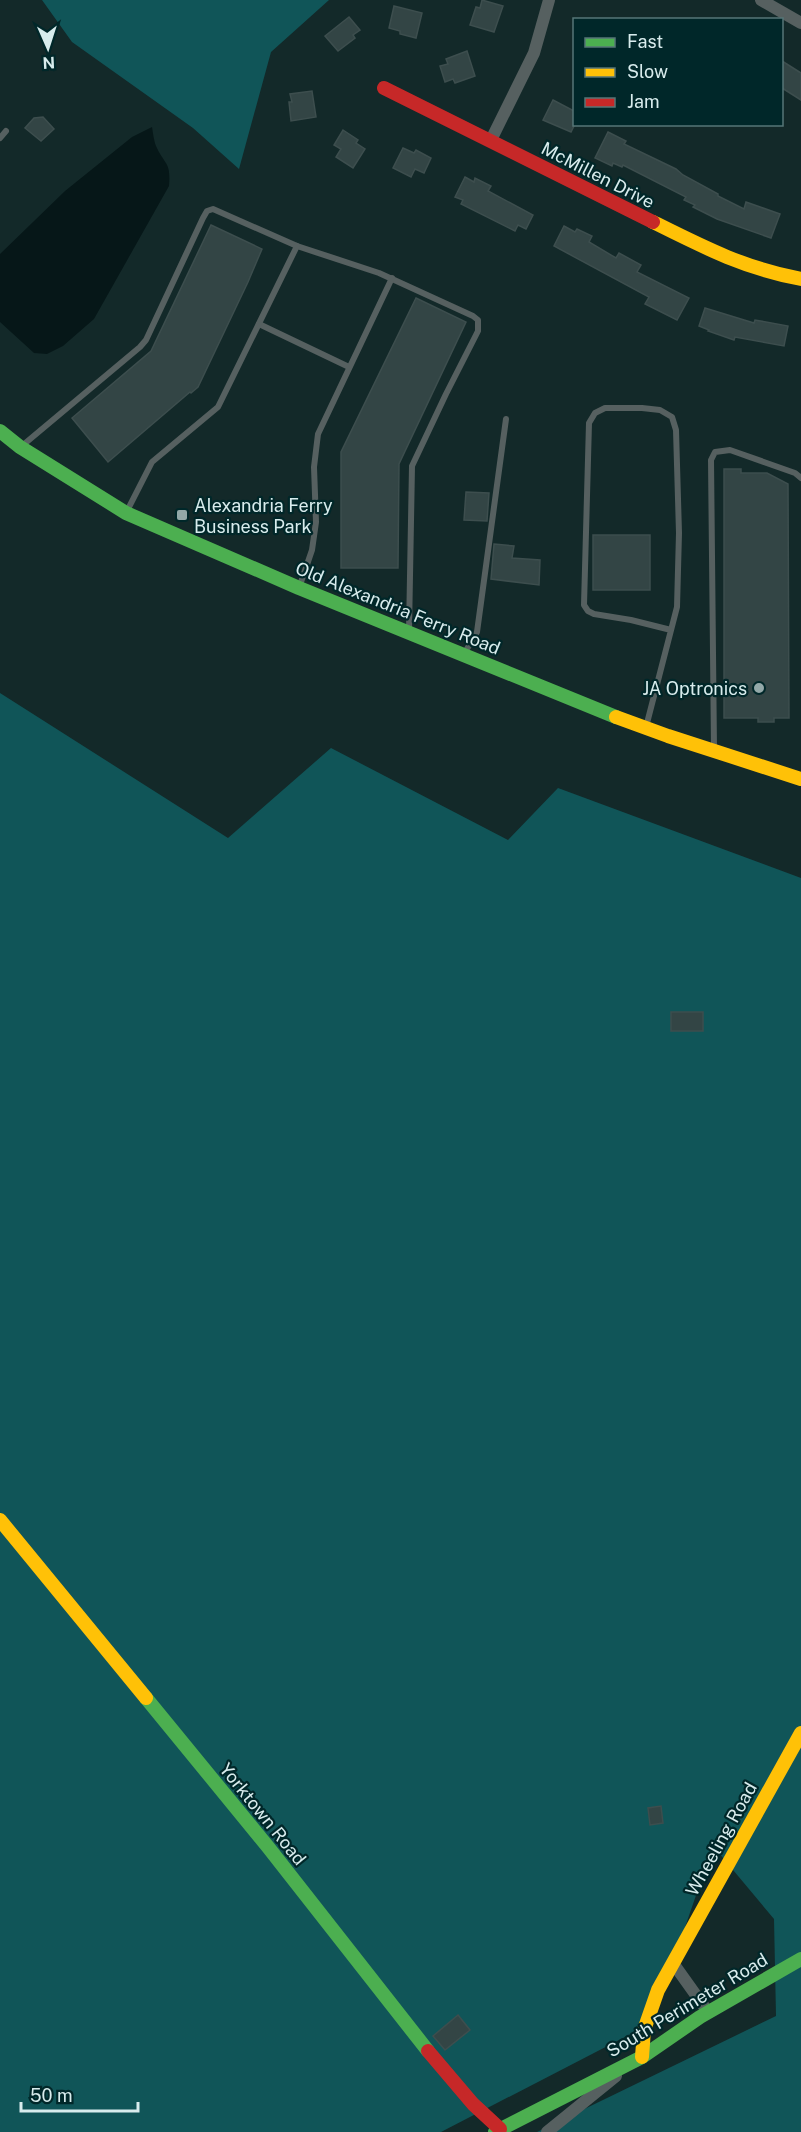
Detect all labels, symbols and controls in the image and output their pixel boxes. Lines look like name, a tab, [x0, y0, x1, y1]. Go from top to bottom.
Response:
north arrow	[18, 18, 78, 78]
legend	[573, 18, 783, 126]
text: Fast	[627, 31, 663, 52]
text: N	[42, 53, 56, 72]
text: Slow	[627, 61, 668, 82]
text: Jam	[627, 91, 660, 112]
street label: McMillen Drive	[538, 137, 658, 213]
place label: Alexandria Ferry Business Park	[194, 495, 333, 537]
marker: Alexandria Ferry Business Park	[175, 508, 189, 522]
street label: Old Alexandria Ferry Road	[293, 557, 503, 659]
place label: JA Optronics	[642, 678, 747, 699]
marker: JA Optronics	[752, 681, 766, 695]
street label: Yorktown Road	[215, 1759, 311, 1869]
street label: Wheeling Road	[681, 1779, 761, 1899]
street label: South Perimeter Road	[603, 1949, 771, 2061]
scale bar	[21, 2075, 138, 2113]
text: 50 m	[30, 2085, 73, 2106]

